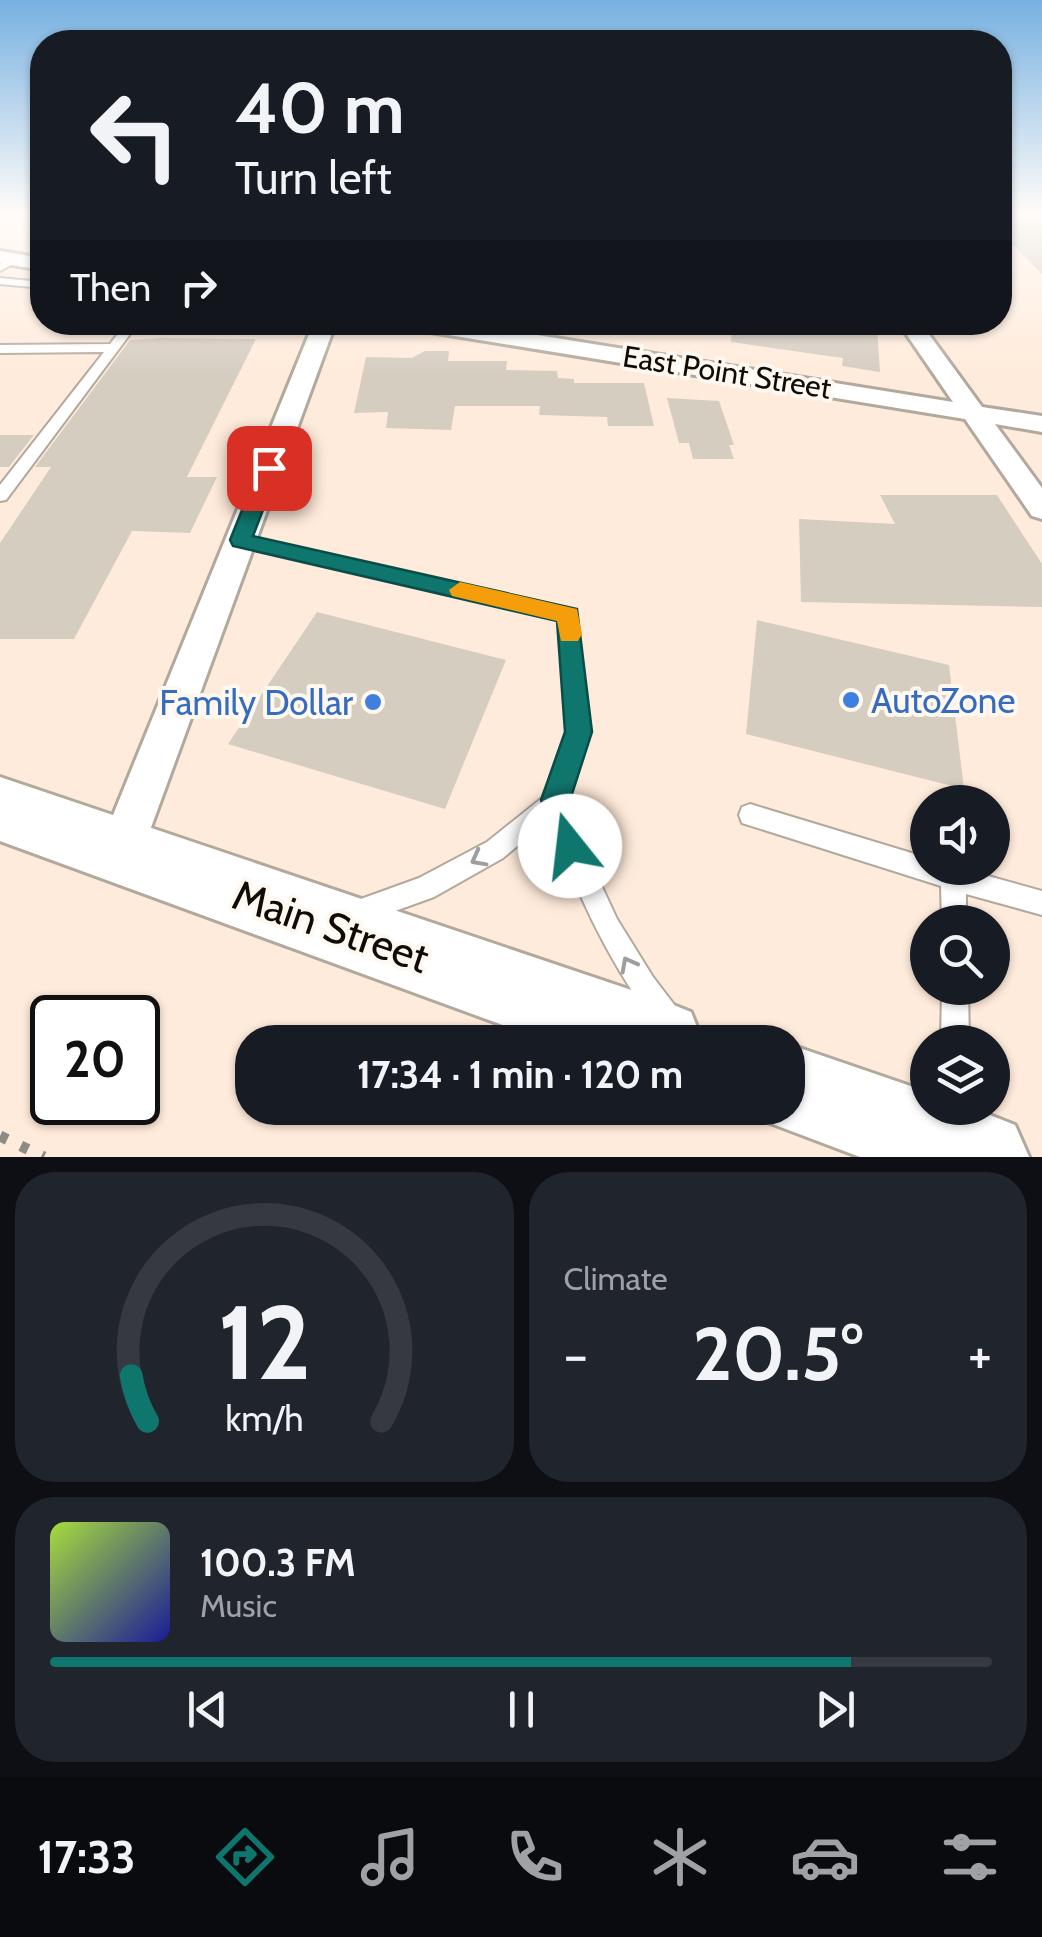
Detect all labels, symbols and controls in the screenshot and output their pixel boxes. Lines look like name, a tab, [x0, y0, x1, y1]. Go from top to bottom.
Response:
text: 40 m	[235, 65, 404, 151]
icon: left	[70, 70, 200, 200]
text: Turn left	[235, 151, 392, 205]
icon: right	[171, 260, 226, 315]
text: Then	[70, 264, 151, 311]
street label: East Point Street	[620, 337, 834, 407]
pin	[227, 426, 312, 511]
icon: arrive	[242, 441, 297, 496]
place label: AutoZone	[871, 679, 1015, 722]
place label: Family Dollar	[159, 681, 353, 724]
marker: AutoZone	[840, 689, 862, 711]
marker: Family Dollar	[362, 691, 384, 713]
map controls	[910, 785, 1010, 1125]
button: sound	[910, 785, 1010, 885]
position arrow	[518, 794, 622, 898]
one-way arrow	[471, 846, 489, 866]
street label: Main Street	[226, 868, 436, 984]
button: search	[910, 905, 1010, 1005]
one-way arrow	[621, 957, 641, 975]
speed limit sign: 20	[30, 995, 160, 1125]
button: layers	[910, 1025, 1010, 1125]
text: 17:34 · 1 min · 120 m	[357, 1051, 683, 1098]
text: Climate	[564, 1259, 668, 1298]
text: 12	[218, 1279, 311, 1405]
text: 20.5°	[693, 1308, 863, 1399]
text: −	[564, 1321, 588, 1388]
text: +	[968, 1321, 992, 1388]
text: km/h	[225, 1397, 303, 1440]
text: 100.3 FM	[200, 1539, 356, 1586]
text: Music	[200, 1586, 277, 1625]
icon: previous	[180, 1682, 235, 1737]
icon: pause	[494, 1682, 549, 1737]
icon: next	[808, 1682, 863, 1737]
icon: directions	[210, 1822, 280, 1892]
icon: music	[355, 1822, 425, 1892]
icon: phone	[500, 1822, 570, 1892]
icon: climate	[645, 1822, 715, 1892]
icon: car	[790, 1822, 860, 1892]
icon: filters	[935, 1822, 1005, 1892]
text: 17:33	[37, 1830, 135, 1884]

